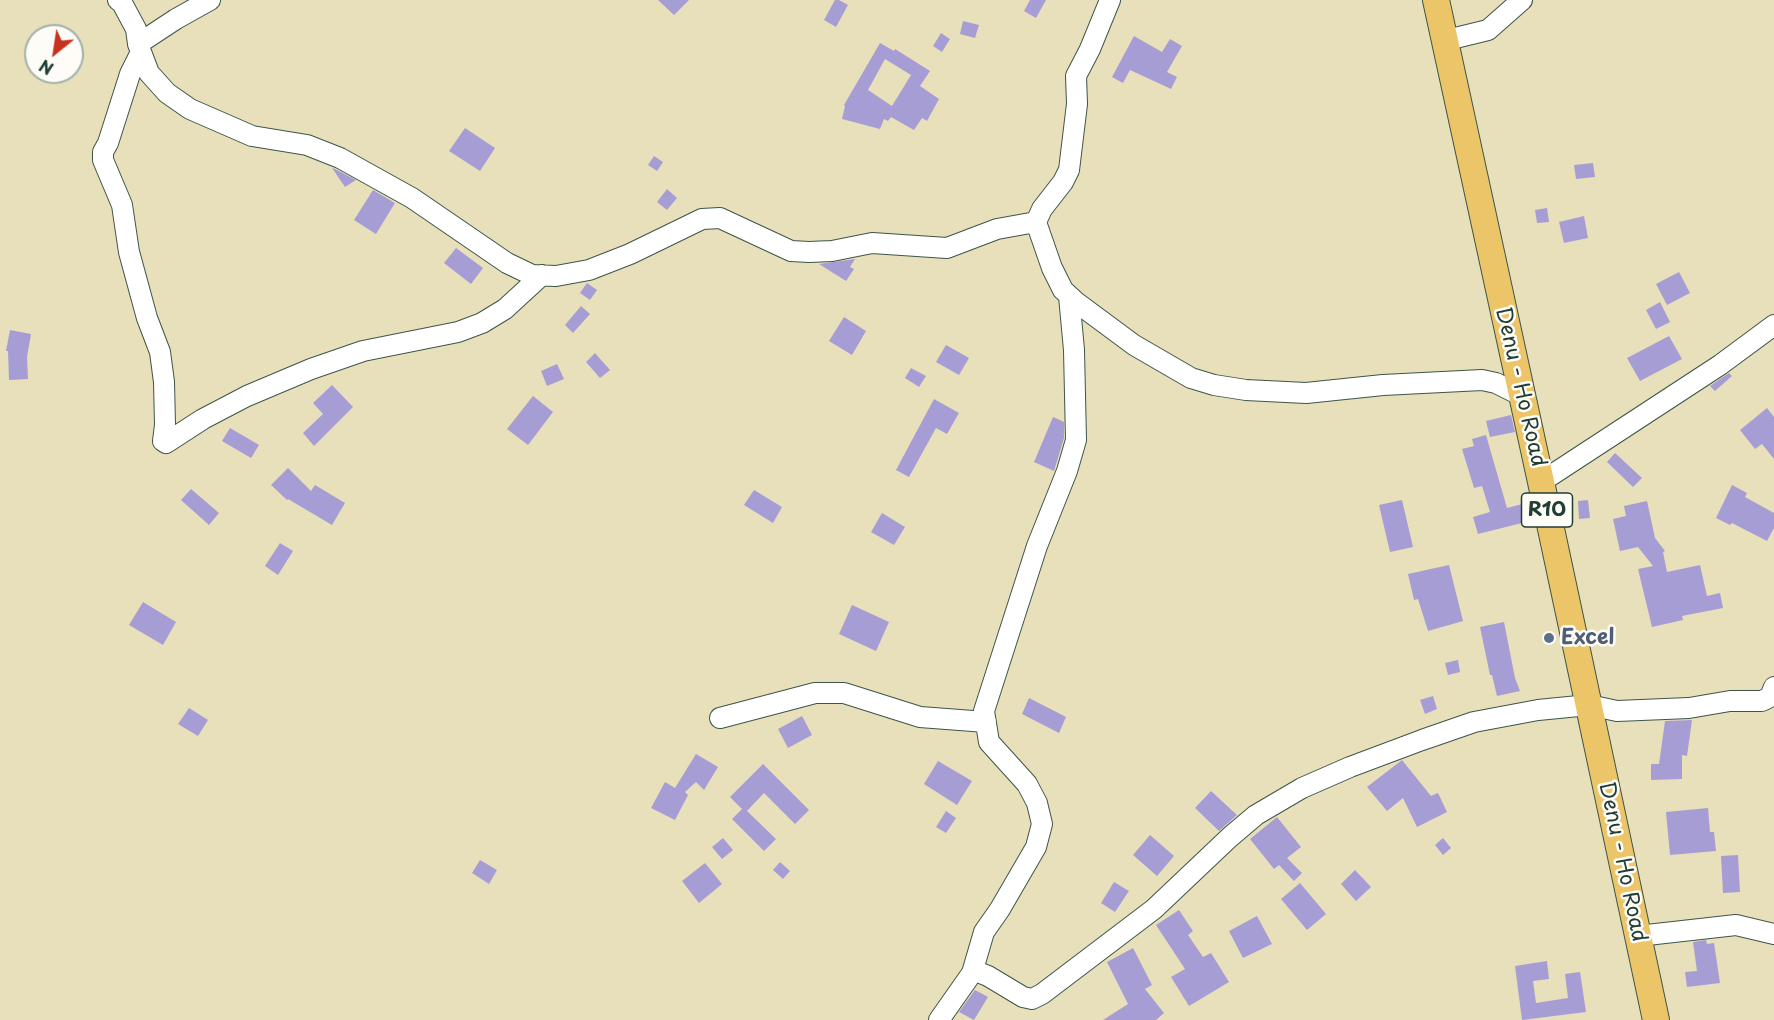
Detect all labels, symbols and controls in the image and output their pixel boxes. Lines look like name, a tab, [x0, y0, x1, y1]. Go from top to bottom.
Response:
north arrow	[24, 24, 84, 84]
text: N	[35, 54, 57, 81]
street label: Denu - Ho Road	[1489, 305, 1551, 469]
road number: R10	[1522, 493, 1572, 527]
place label: Excel	[1561, 625, 1614, 651]
marker: Excel	[1542, 631, 1556, 645]
street label: Denu - Ho Road	[1593, 779, 1651, 945]

